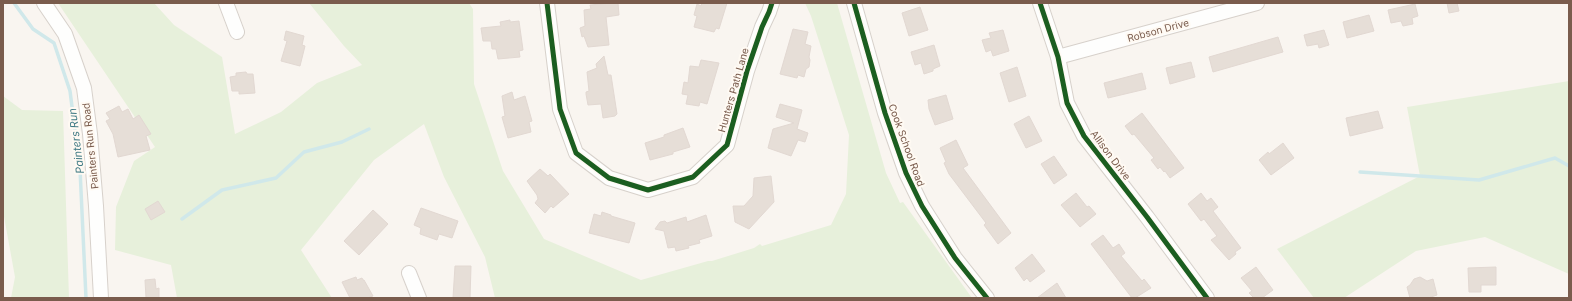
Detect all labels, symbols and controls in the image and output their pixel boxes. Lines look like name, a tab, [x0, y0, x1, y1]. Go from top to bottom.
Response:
street label: Robson Drive	[1126, 16, 1190, 44]
street label: Hunters Path Lane	[715, 46, 751, 134]
street label: Painters Run Road	[80, 102, 100, 190]
street label: Cook School Road	[886, 102, 928, 188]
water label: Painters Run	[65, 107, 87, 175]
street label: Allison Drive	[1088, 128, 1134, 182]

